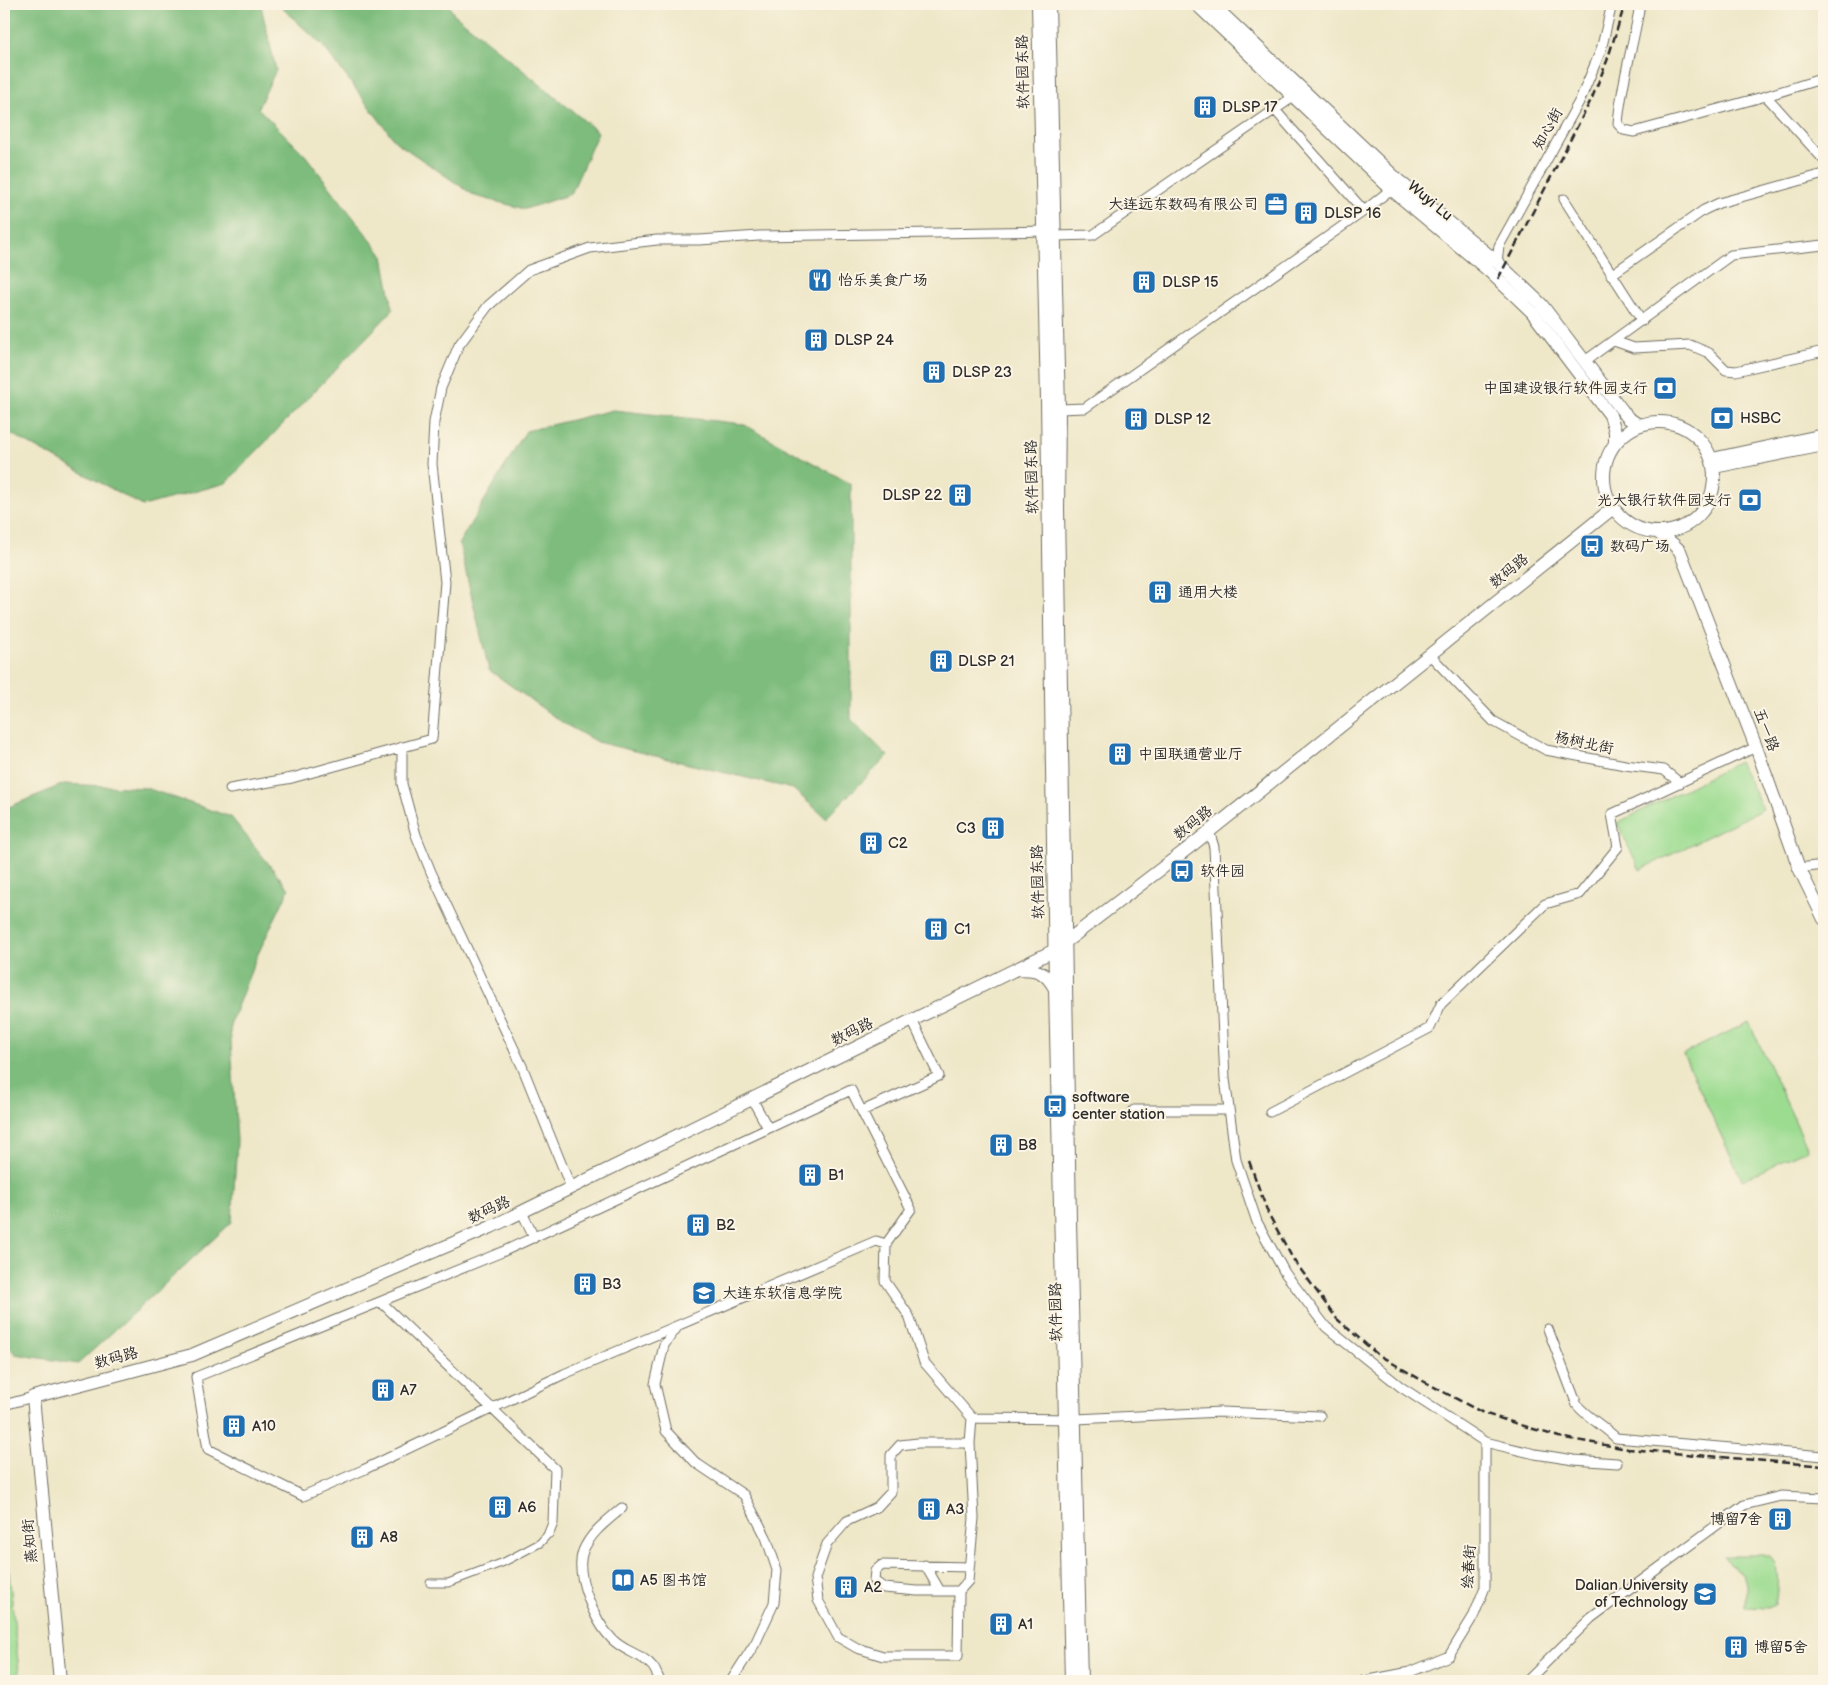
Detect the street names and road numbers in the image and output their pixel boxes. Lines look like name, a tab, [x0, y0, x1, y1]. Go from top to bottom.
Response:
street label: 软件园东路	[1013, 34, 1033, 110]
street label: 知心街	[1529, 105, 1567, 153]
street label: Wuyi Lu	[1404, 177, 1456, 225]
street label: 软件园东路	[1022, 439, 1042, 515]
street label: 数码路	[1486, 549, 1532, 593]
street label: 五一路	[1749, 706, 1783, 754]
street label: 杨树北街	[1553, 727, 1615, 759]
street label: 数码路	[1170, 801, 1216, 845]
street label: 软件园东路	[1028, 844, 1048, 920]
street label: 数码路	[828, 1014, 876, 1050]
street label: 数码路	[465, 1192, 513, 1228]
street label: 软件园路	[1046, 1282, 1066, 1342]
street label: 数码路	[92, 1343, 140, 1373]
street label: 燕知街	[19, 1518, 41, 1564]
street label: 绘春街	[1458, 1544, 1480, 1590]

